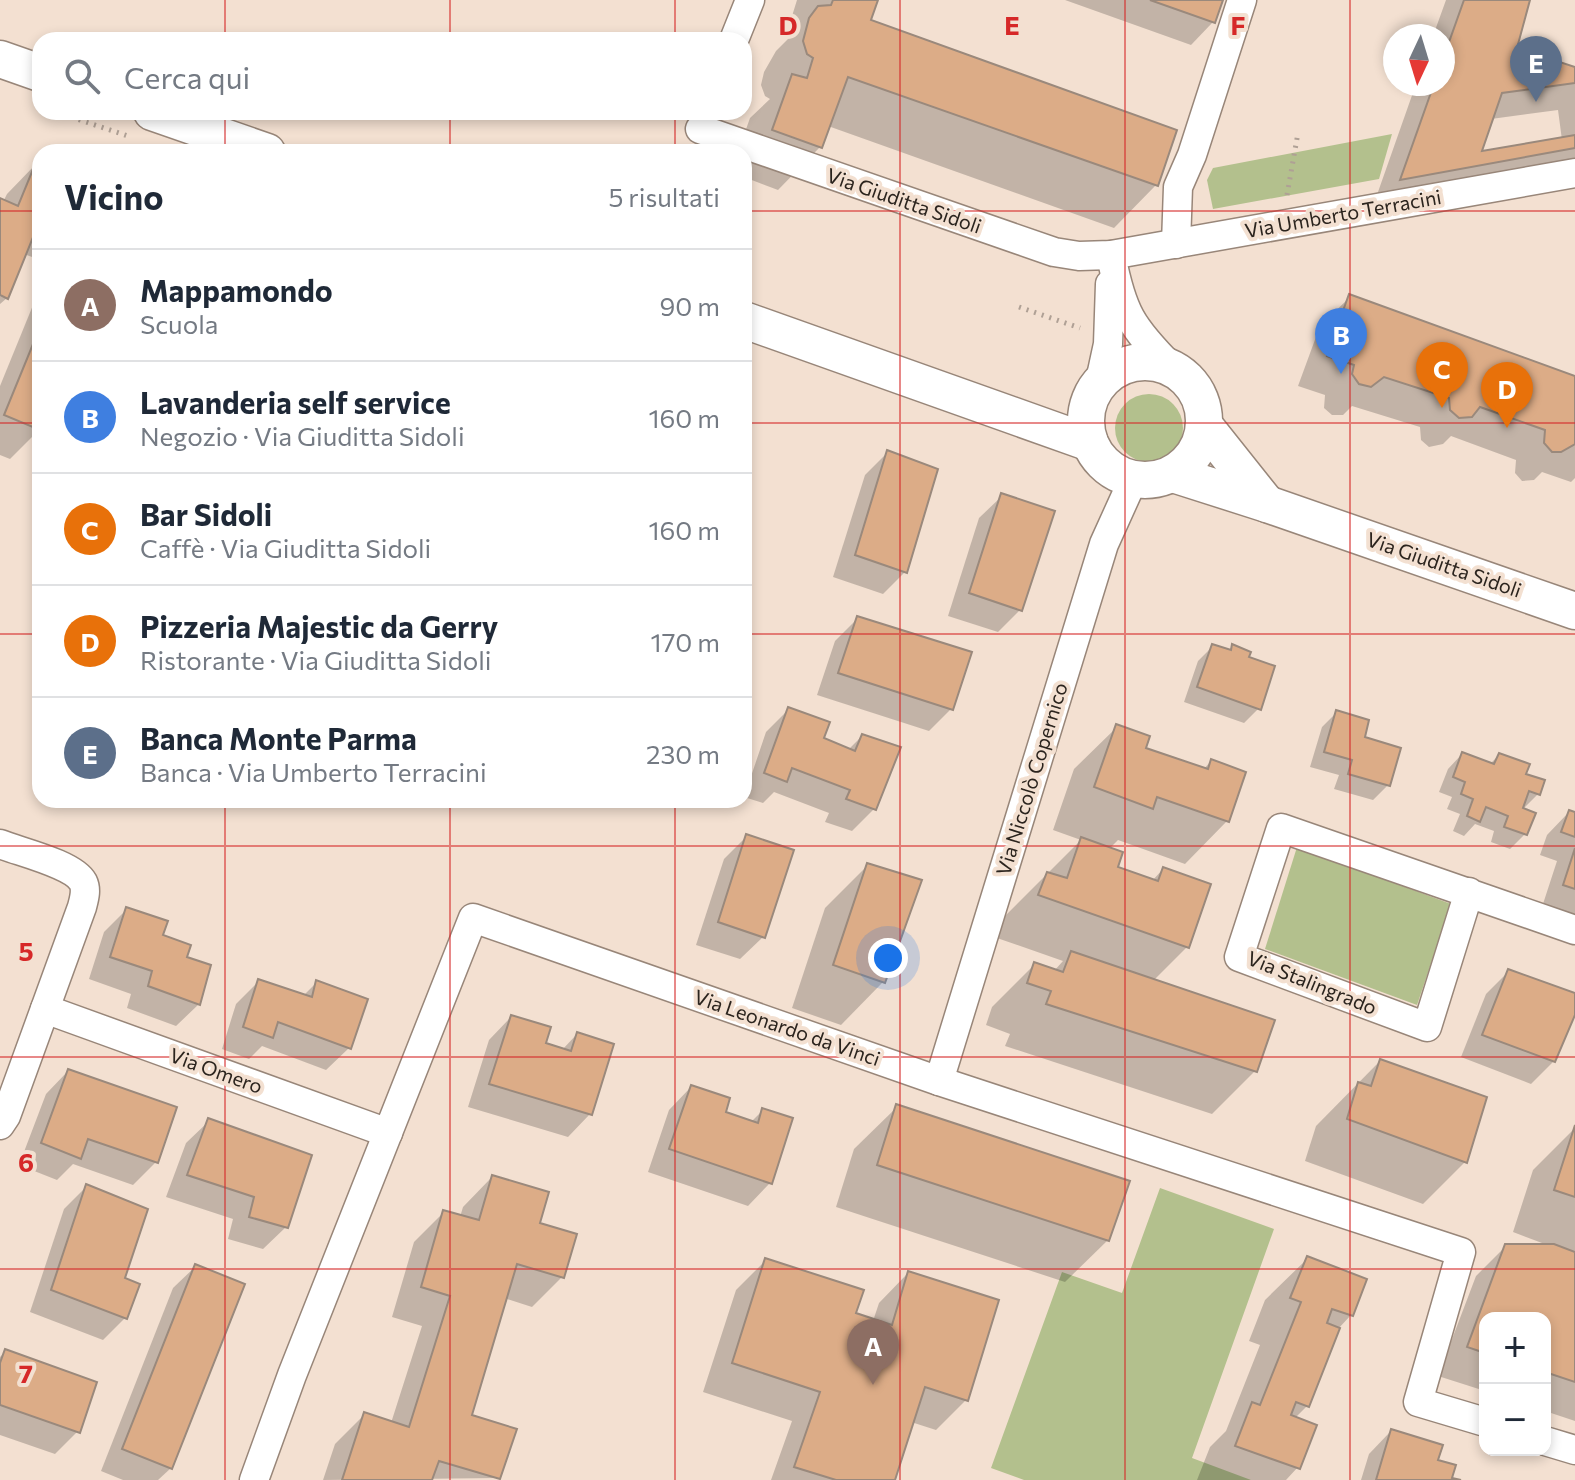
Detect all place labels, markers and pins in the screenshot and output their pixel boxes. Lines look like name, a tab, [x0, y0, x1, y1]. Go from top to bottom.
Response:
pin: E	[1510, 36, 1562, 102]
pin: B	[1315, 308, 1367, 374]
pin: C	[1416, 342, 1468, 408]
pin: D	[1481, 362, 1533, 428]
pin: A	[847, 1319, 899, 1385]

